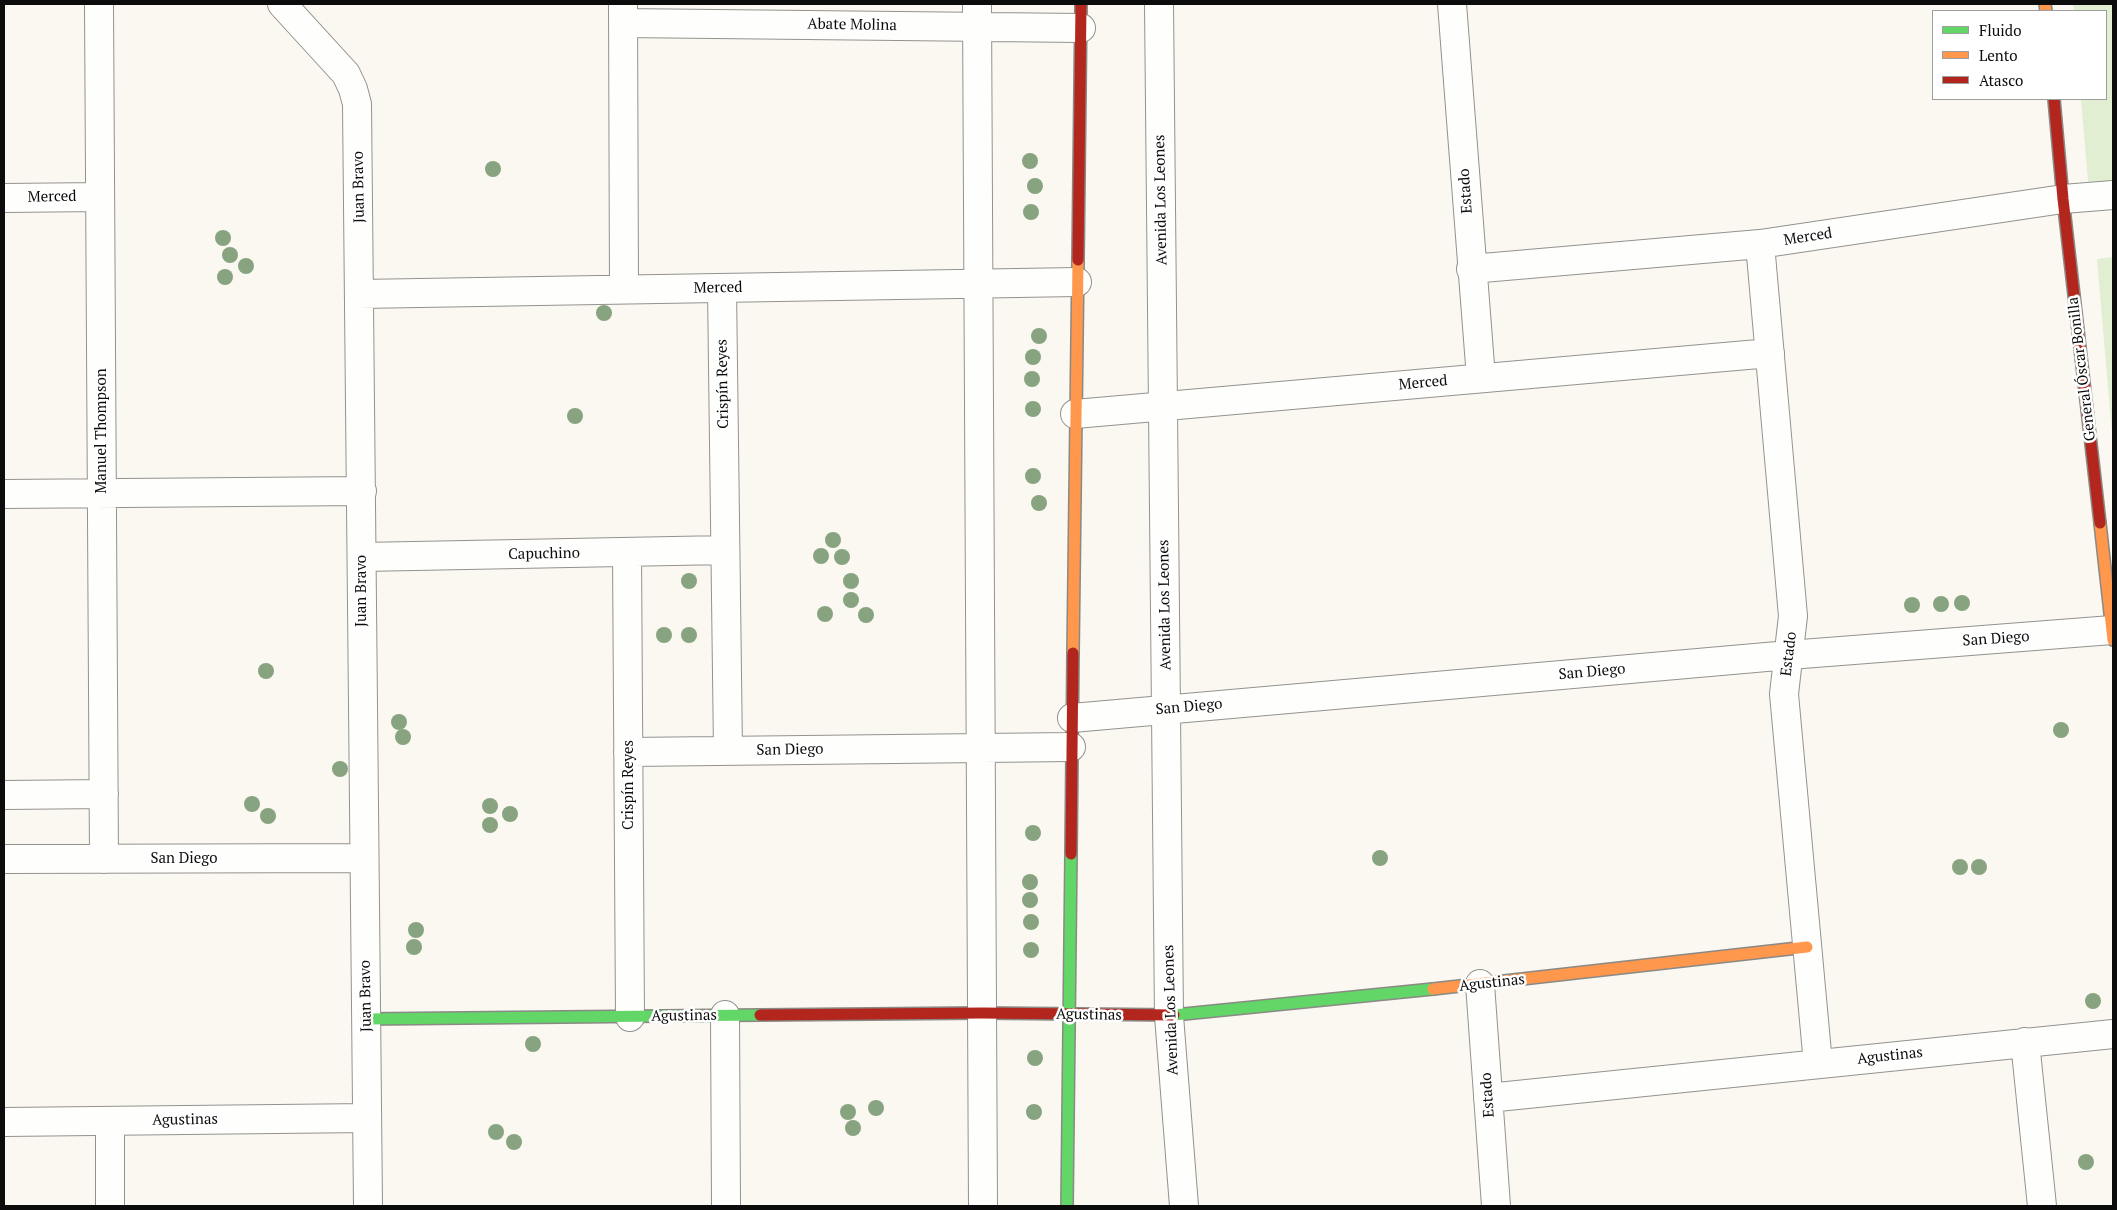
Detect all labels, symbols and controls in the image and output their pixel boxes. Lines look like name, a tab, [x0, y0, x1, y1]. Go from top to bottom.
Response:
legend	[1932, 10, 2107, 100]
street label: Abate Molina	[807, 15, 897, 35]
text: Fluido	[1979, 20, 2021, 40]
text: Lento	[1979, 45, 2018, 65]
text: Atasco	[1979, 70, 2023, 90]
street label: Avenida Los Leones	[1151, 134, 1171, 266]
street label: Juan Bravo	[349, 151, 369, 223]
street label: Estado	[1455, 168, 1477, 214]
street label: Merced	[27, 188, 77, 206]
street label: Merced	[1782, 224, 1834, 250]
street label: Merced	[693, 279, 743, 297]
street label: General Óscar Bonilla	[2064, 296, 2100, 442]
street label: Crispín Reyes	[713, 339, 733, 429]
street label: Manuel Thompson	[93, 368, 111, 494]
street label: Merced	[1398, 372, 1448, 394]
street label: Avenida Los Leones	[1155, 539, 1175, 671]
street label: Capuchino	[508, 544, 580, 564]
street label: Juan Bravo	[353, 555, 371, 627]
street label: San Diego	[1962, 628, 2030, 650]
street label: Estado	[1777, 631, 1801, 677]
street label: San Diego	[1558, 660, 1626, 684]
street label: San Diego	[1155, 695, 1223, 719]
street label: Crispín Reyes	[620, 740, 638, 830]
street label: San Diego	[756, 740, 824, 760]
street label: San Diego	[150, 850, 218, 868]
street label: Avenida Los Leones	[1160, 944, 1182, 1076]
street label: Juan Bravo	[356, 960, 376, 1032]
street label: Agustinas	[1458, 971, 1526, 995]
street label: Agustinas	[1056, 1005, 1122, 1025]
street label: Agustinas	[651, 1006, 717, 1026]
street label: Agustinas	[1856, 1044, 1924, 1068]
street label: Estado	[1477, 1072, 1499, 1118]
street label: Agustinas	[152, 1110, 218, 1130]

